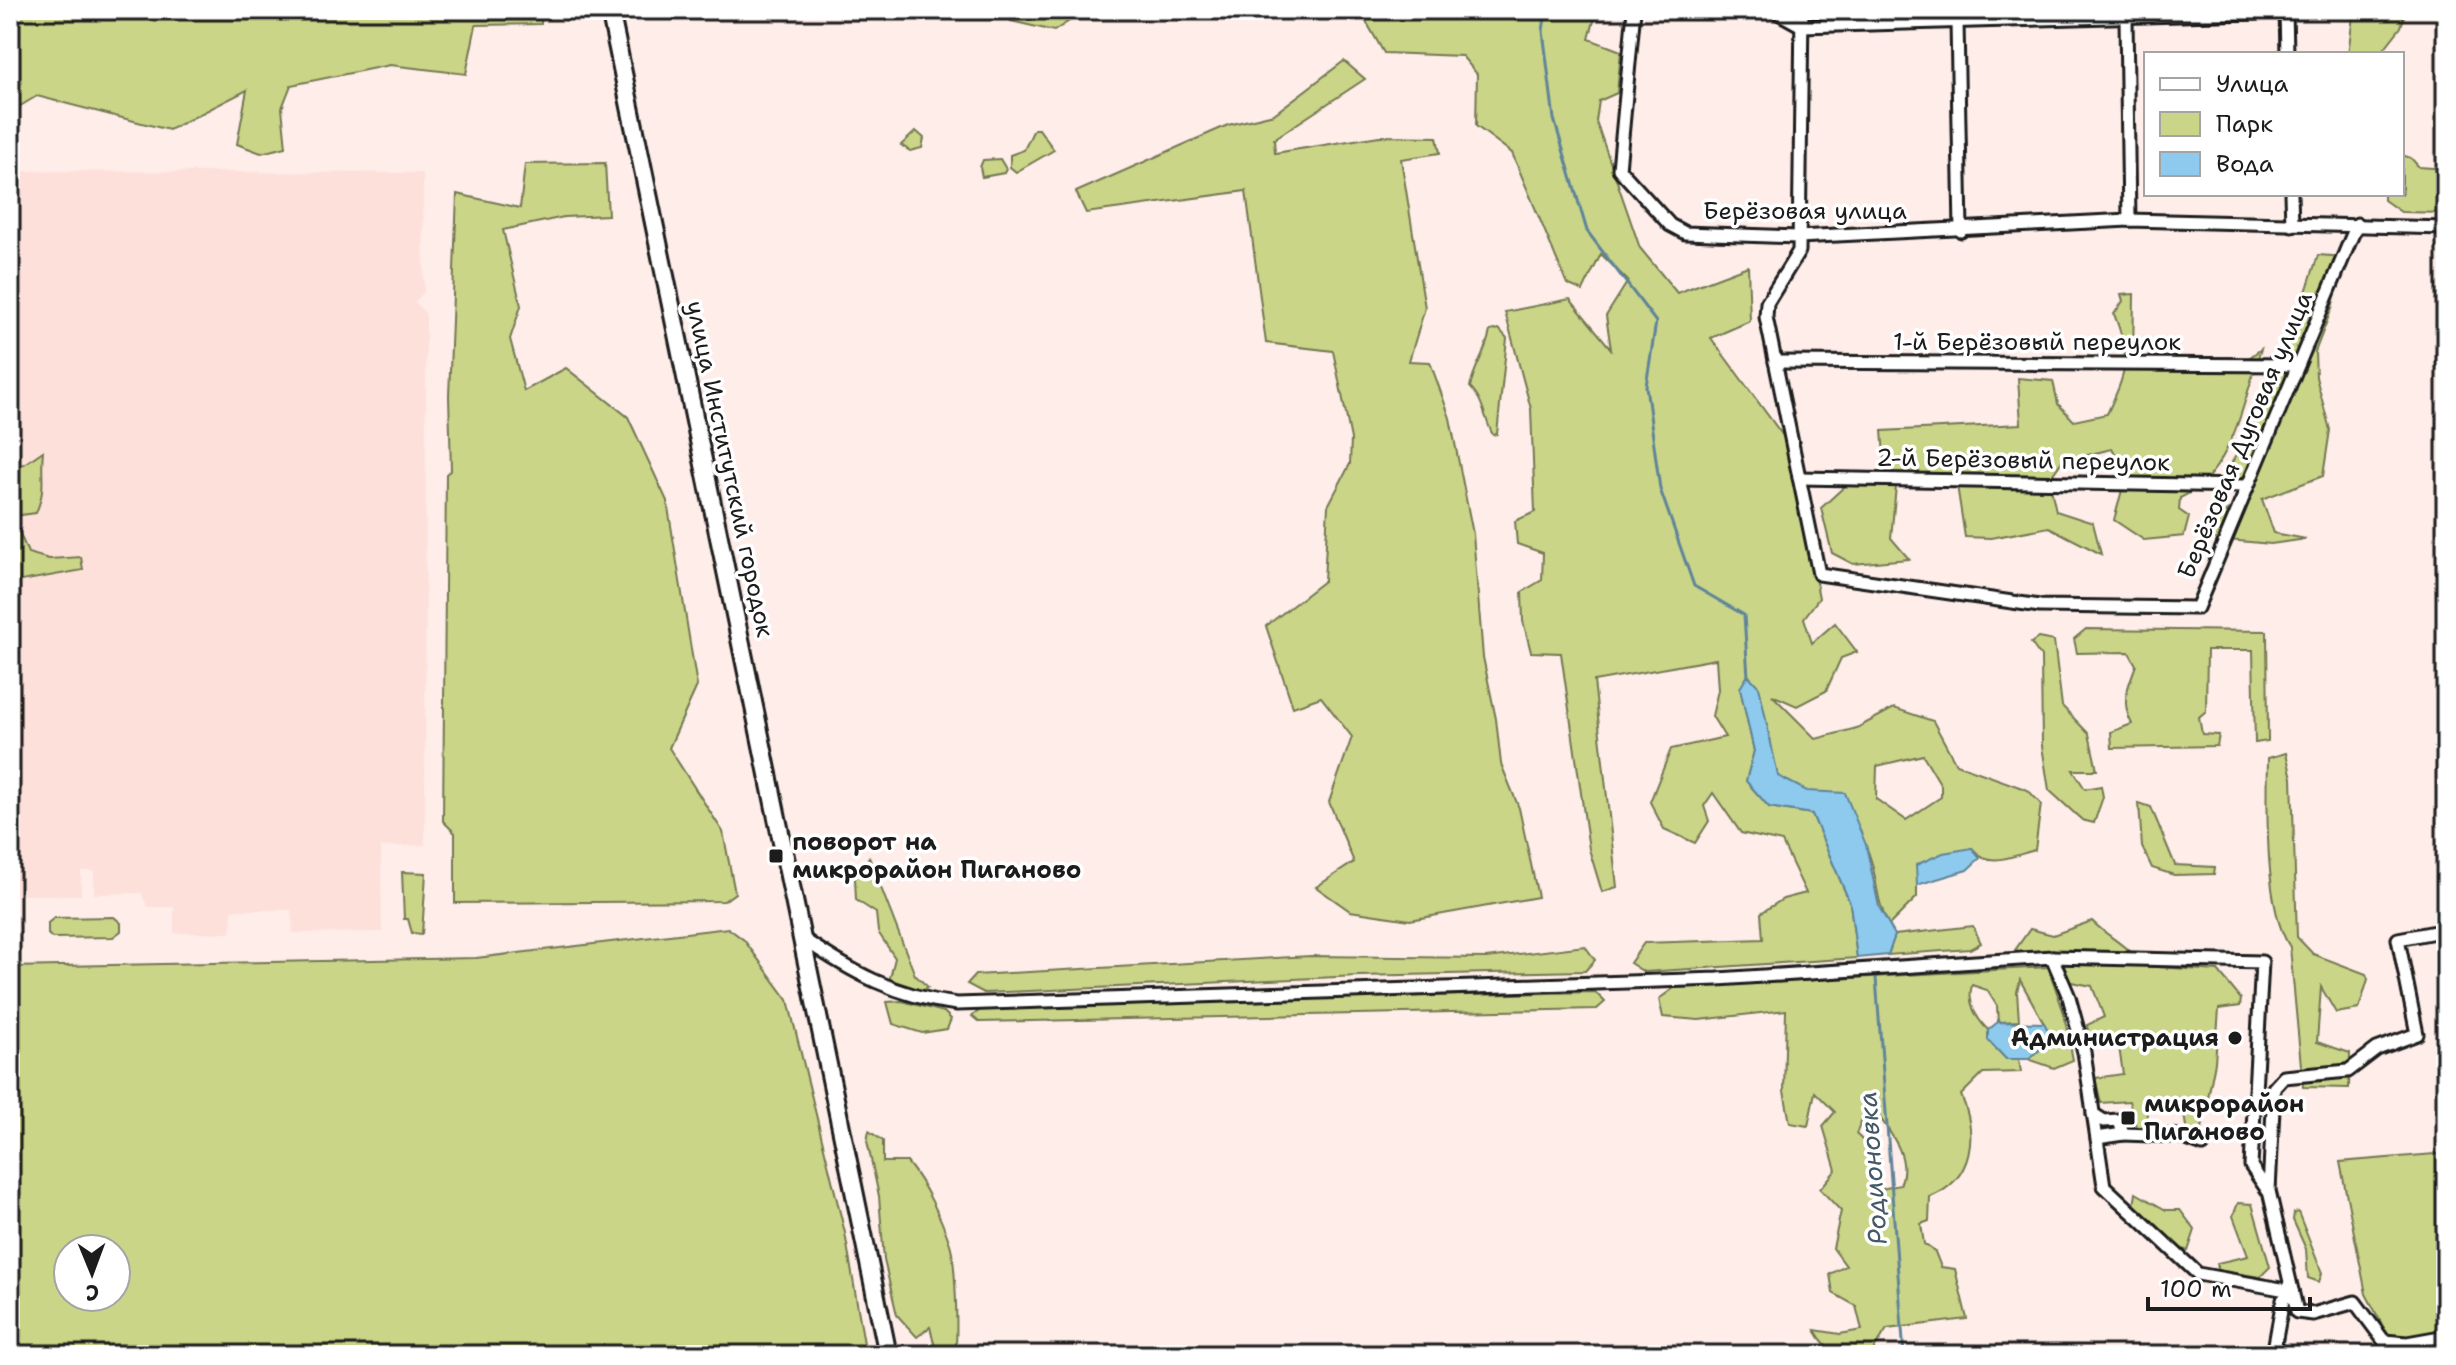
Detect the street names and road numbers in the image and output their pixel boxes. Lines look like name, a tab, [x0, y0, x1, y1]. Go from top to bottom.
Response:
street label: Берёзовая улица	[1703, 195, 1907, 227]
street label: Берёзовая Дуговая улица	[2170, 287, 2320, 583]
street label: улица Институтский городок	[679, 298, 781, 640]
street label: 1-й Берёзовый переулок	[1893, 326, 2181, 358]
street label: 2-й Берёзовый переулок	[1876, 441, 2170, 479]

